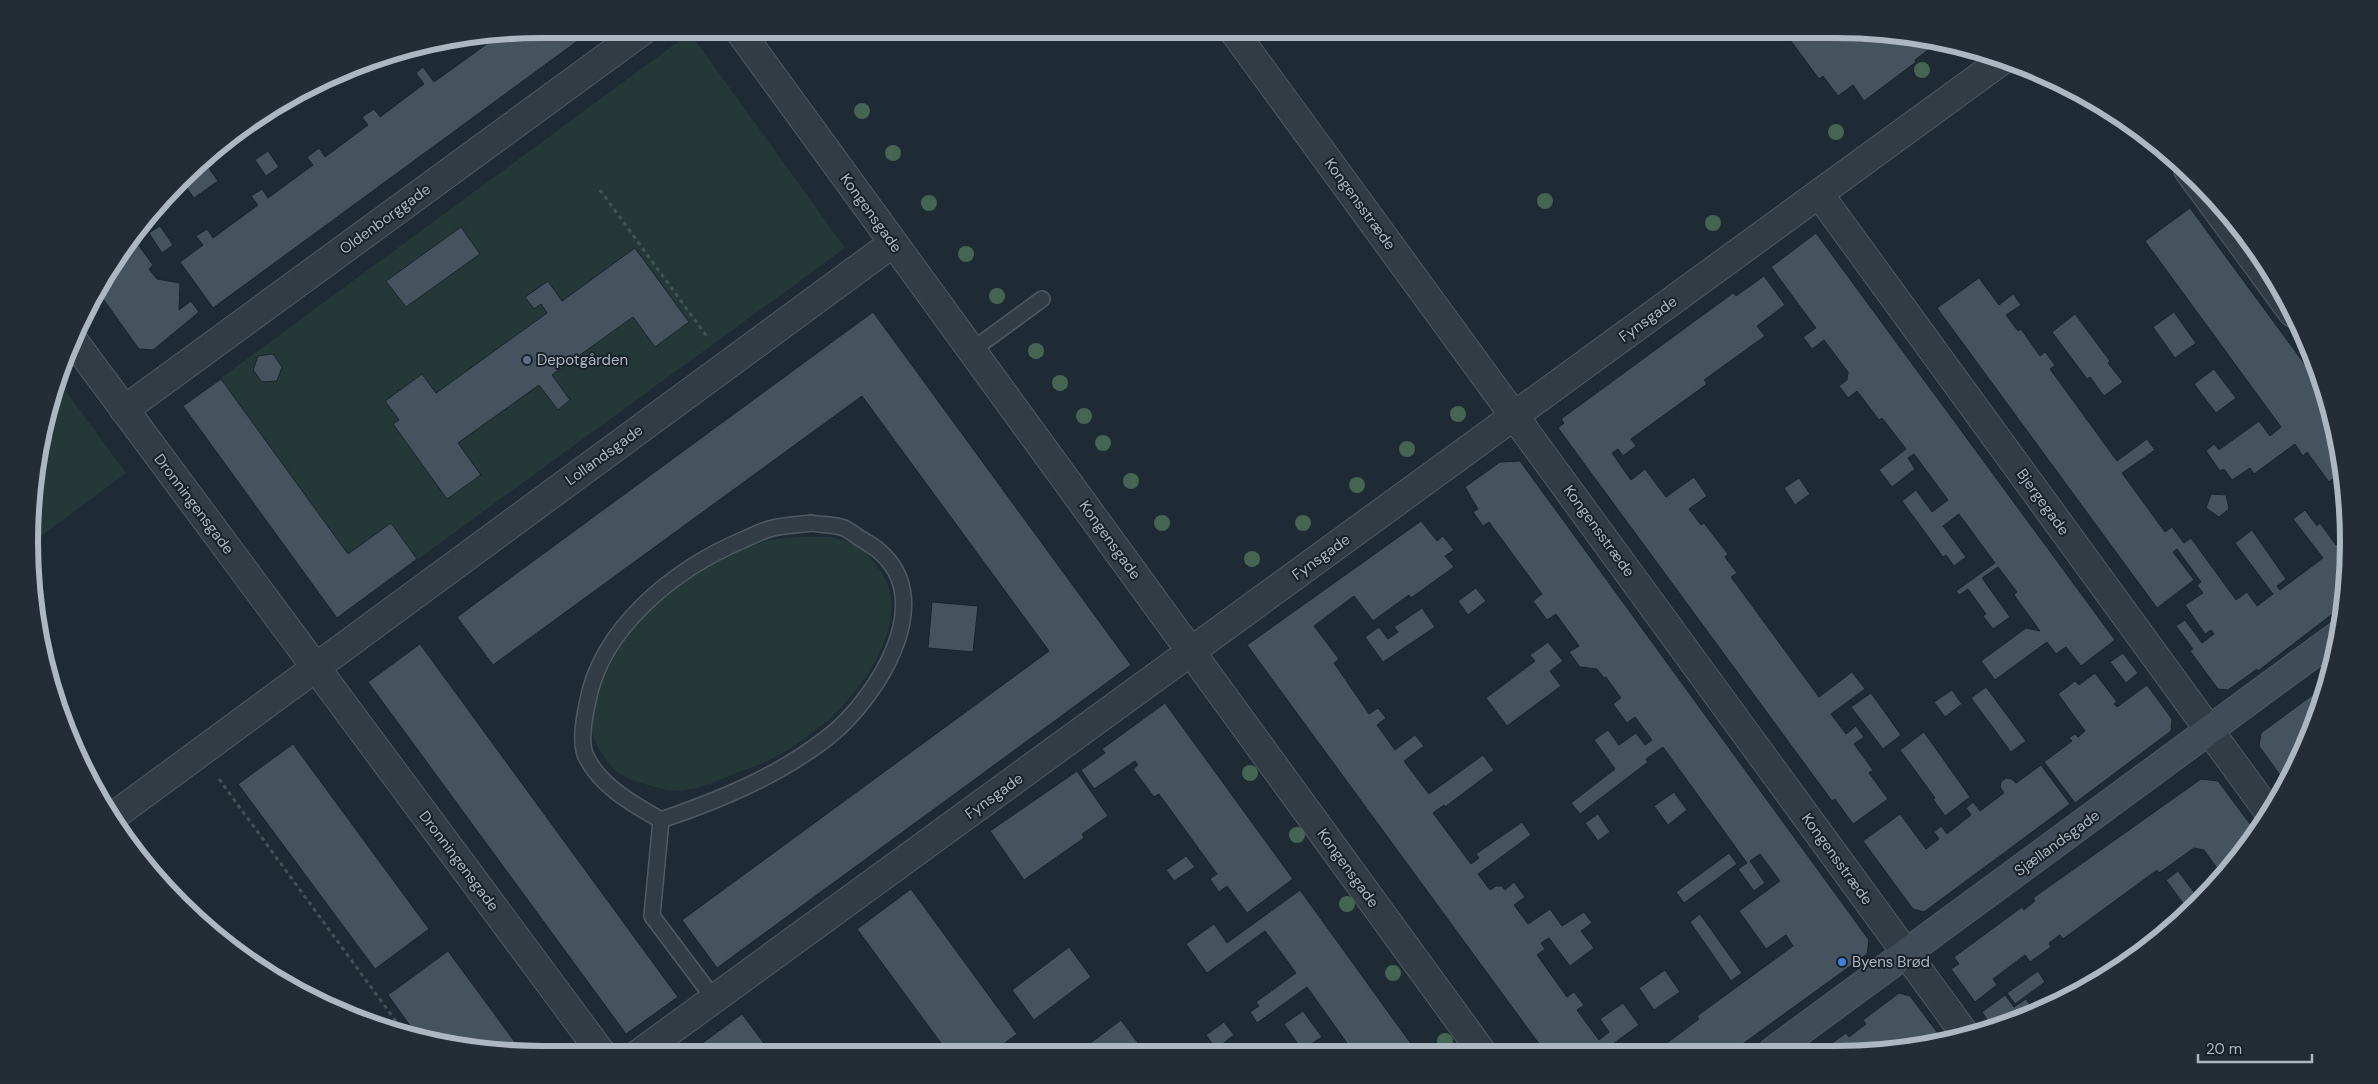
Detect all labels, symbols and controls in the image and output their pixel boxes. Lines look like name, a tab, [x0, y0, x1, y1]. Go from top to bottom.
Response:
street label: Kongensstræde	[1320, 154, 1400, 254]
street label: Kongensgade	[836, 170, 906, 256]
street label: Oldenborggade	[335, 179, 435, 259]
street label: Fynsgade	[1615, 291, 1681, 347]
place label: Depotgården	[537, 350, 628, 370]
marker: Depotgården	[521, 354, 533, 366]
street label: Lollandsgade	[561, 420, 647, 490]
street label: Dronningensgade	[150, 450, 238, 558]
street label: Bjergegade	[2012, 465, 2074, 539]
street label: Kongensstræde	[1559, 481, 1639, 581]
street label: Kongensgade	[1075, 497, 1145, 583]
street label: Fynsgade	[1288, 529, 1354, 585]
street label: Fynsgade	[961, 768, 1027, 824]
street label: Sjællandsgade	[2010, 805, 2104, 881]
street label: Dronningensgade	[415, 807, 503, 915]
street label: Kongensstræde	[1797, 809, 1877, 909]
street label: Kongensgade	[1313, 825, 1383, 911]
place label: Byens Brød	[1852, 952, 1930, 972]
marker: Byens Brød	[1836, 956, 1848, 968]
scale bar	[2198, 1032, 2312, 1064]
text: 20 m	[2206, 1039, 2242, 1059]

